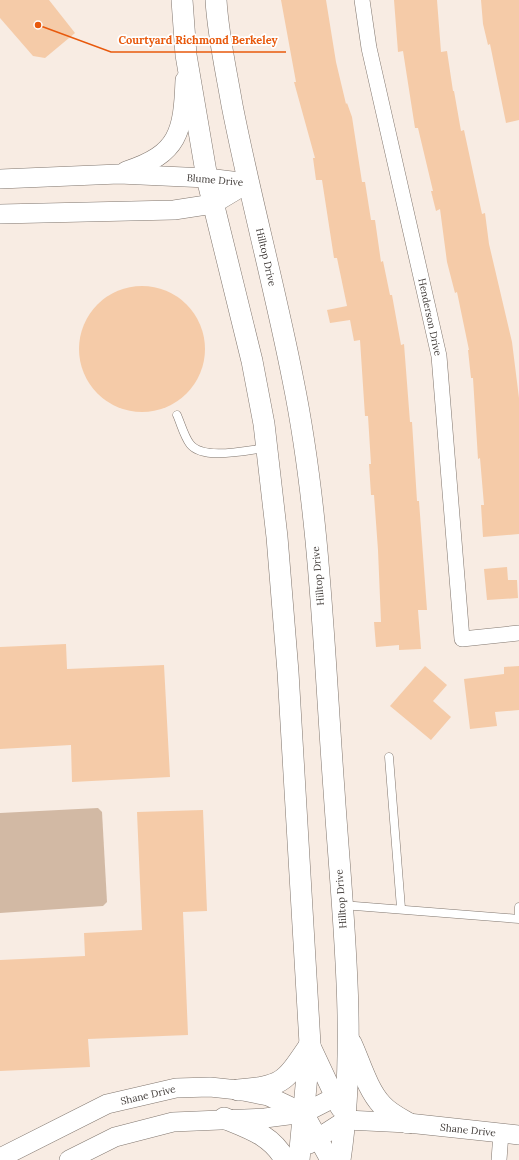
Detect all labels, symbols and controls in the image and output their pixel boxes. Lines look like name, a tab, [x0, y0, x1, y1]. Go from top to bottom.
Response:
callout: Courtyard Richmond Berkeley	[111, 29, 286, 52]
text: Courtyard Richmond Berkeley	[118, 33, 279, 47]
street label: Blume Drive	[186, 171, 244, 189]
street label: Hilltop Drive	[253, 227, 279, 288]
street label: Henderson Drive	[415, 277, 445, 358]
street label: Hilltop Drive	[309, 545, 327, 606]
street label: Hilltop Drive	[332, 868, 350, 929]
street label: Shane Drive	[119, 1082, 177, 1108]
street label: Shane Drive	[439, 1121, 497, 1139]

